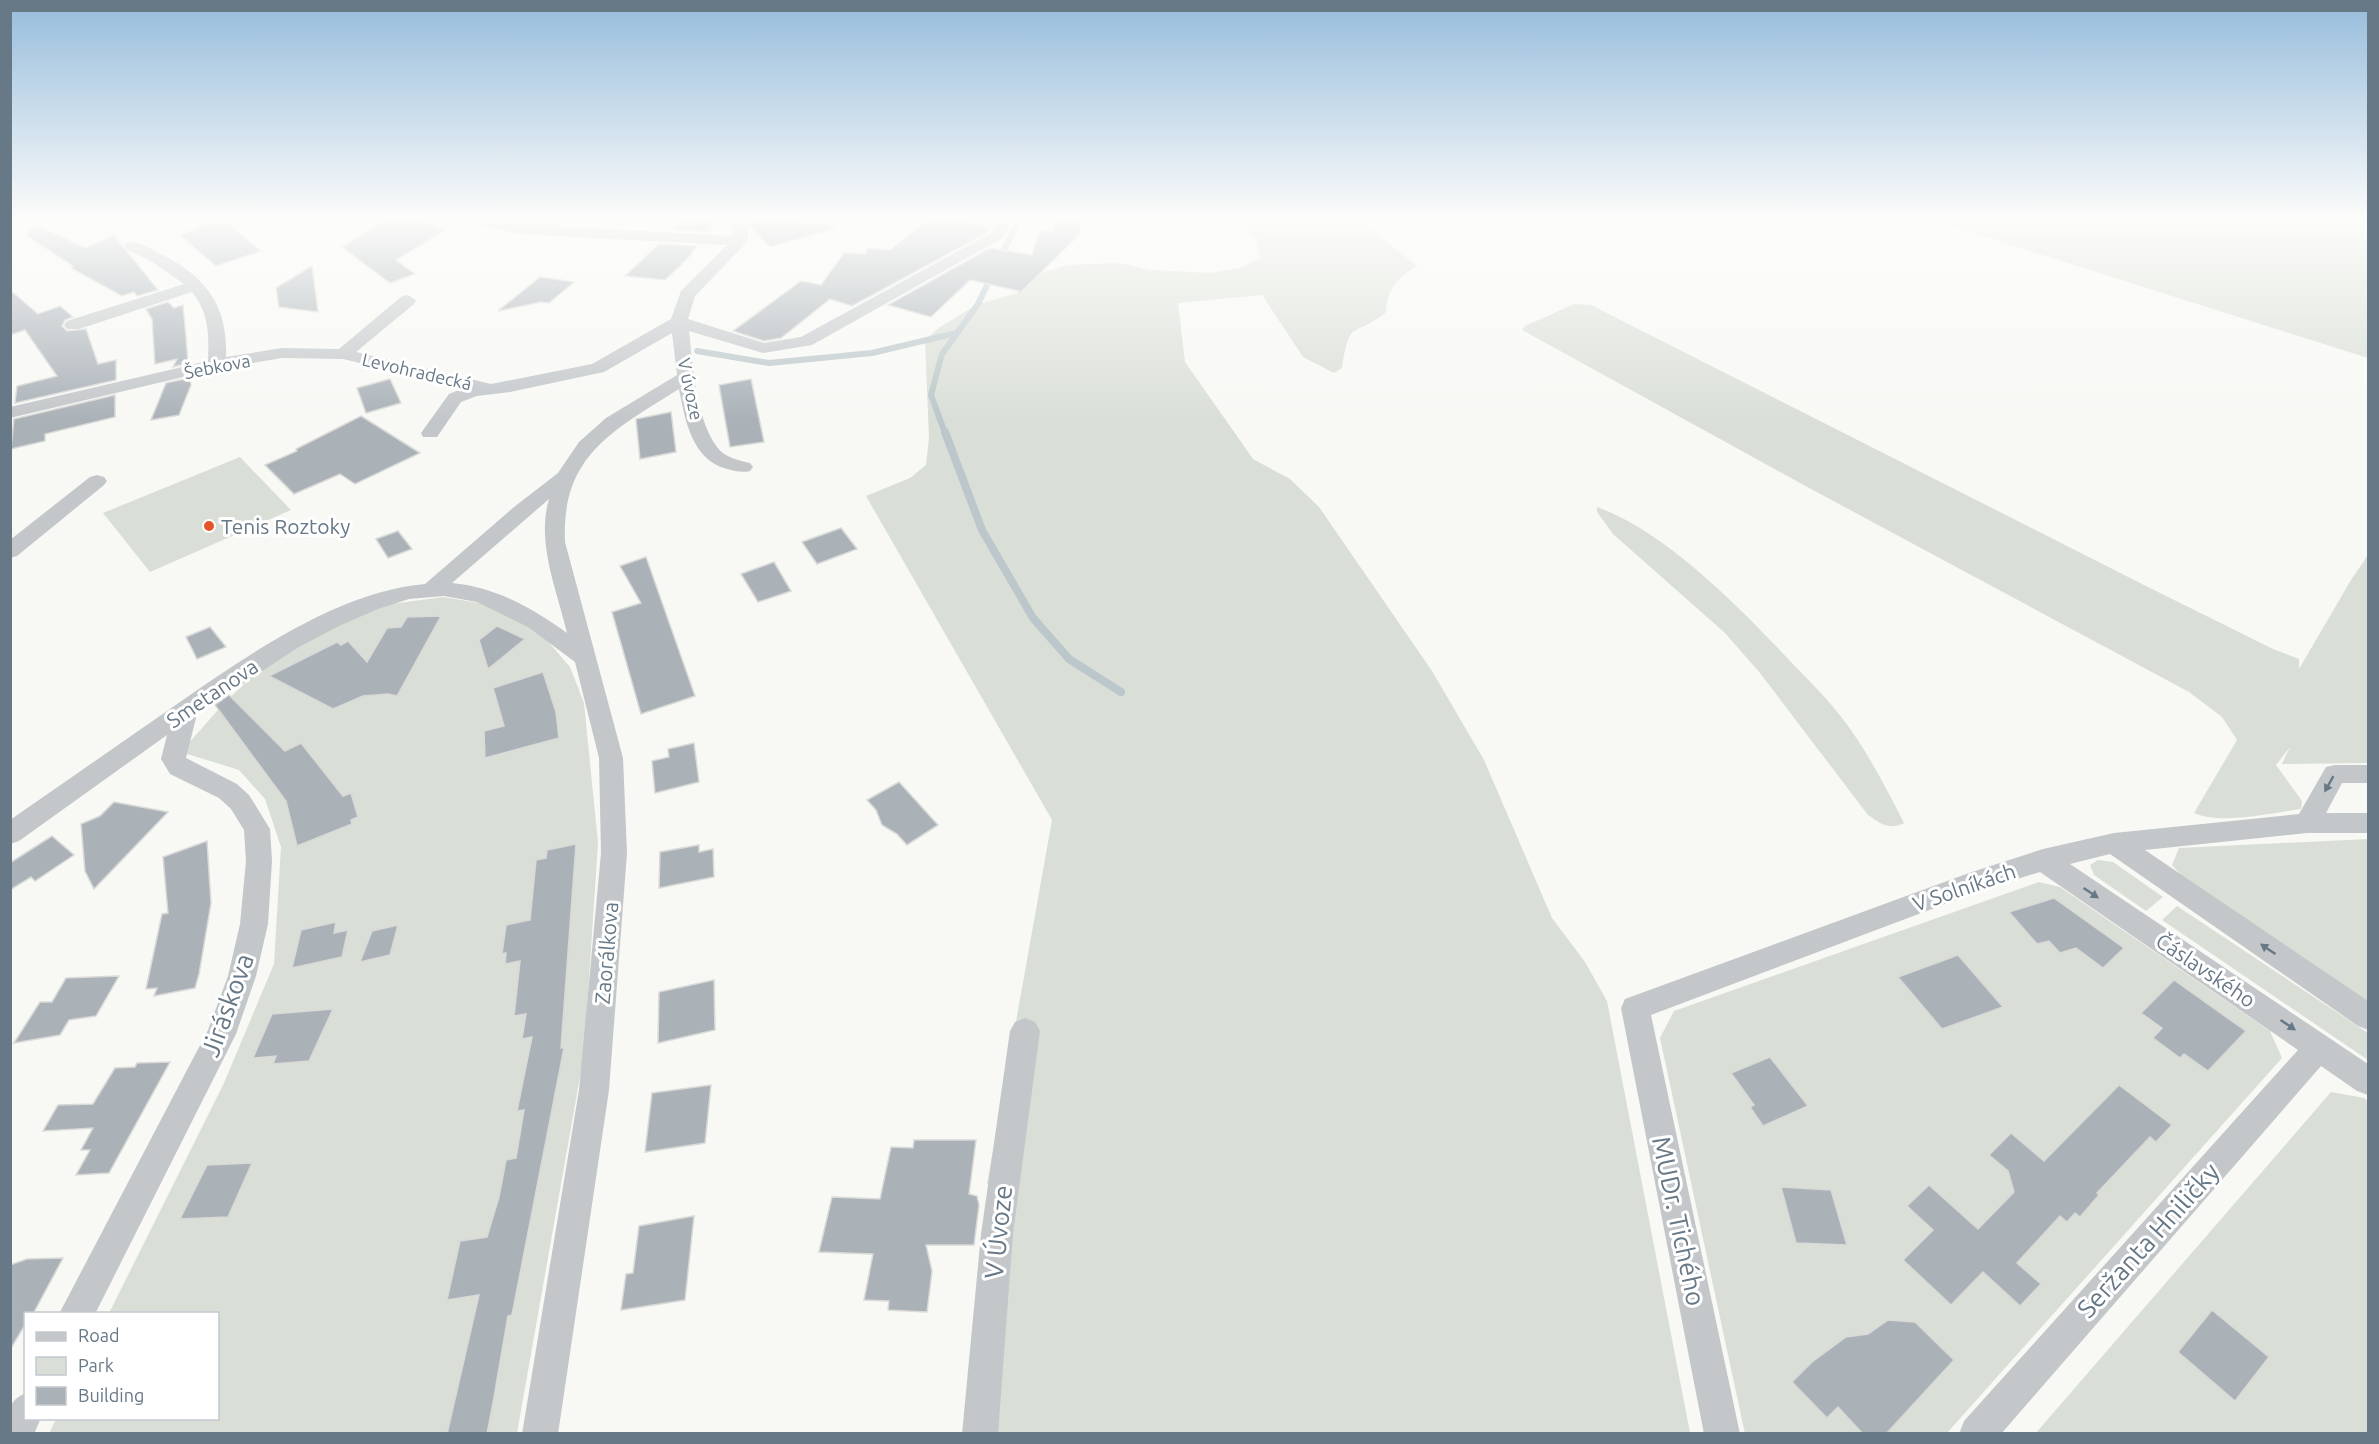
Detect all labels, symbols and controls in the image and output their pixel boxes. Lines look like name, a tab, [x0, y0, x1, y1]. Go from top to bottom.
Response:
street label: Šebkova	[182, 349, 252, 382]
street label: Levohradecká	[360, 349, 474, 393]
street label: V úvoze	[675, 356, 707, 422]
place label: Tenis Roztoky	[221, 514, 350, 538]
marker: Tenis Roztoky	[202, 519, 216, 533]
street label: Smetanova	[162, 654, 262, 732]
one-way arrow	[2324, 776, 2334, 793]
street label: V Solníkách	[1909, 858, 2019, 916]
one-way arrow	[2083, 887, 2099, 899]
street label: Zaorálkova	[590, 901, 622, 1005]
street label: Čáslavského	[2152, 928, 2260, 1012]
one-way arrow	[2260, 944, 2276, 955]
street label: Jiráskova	[195, 950, 259, 1060]
one-way arrow	[2280, 1020, 2296, 1031]
street label: MUDr. Tichého	[1647, 1134, 1711, 1308]
street label: Seržanta Hniličky	[2071, 1157, 2225, 1323]
street label: V Úvoze	[978, 1184, 1017, 1280]
legend	[24, 1312, 219, 1420]
text: Road	[78, 1325, 120, 1345]
text: Park	[78, 1355, 114, 1375]
text: Building	[78, 1385, 144, 1405]

